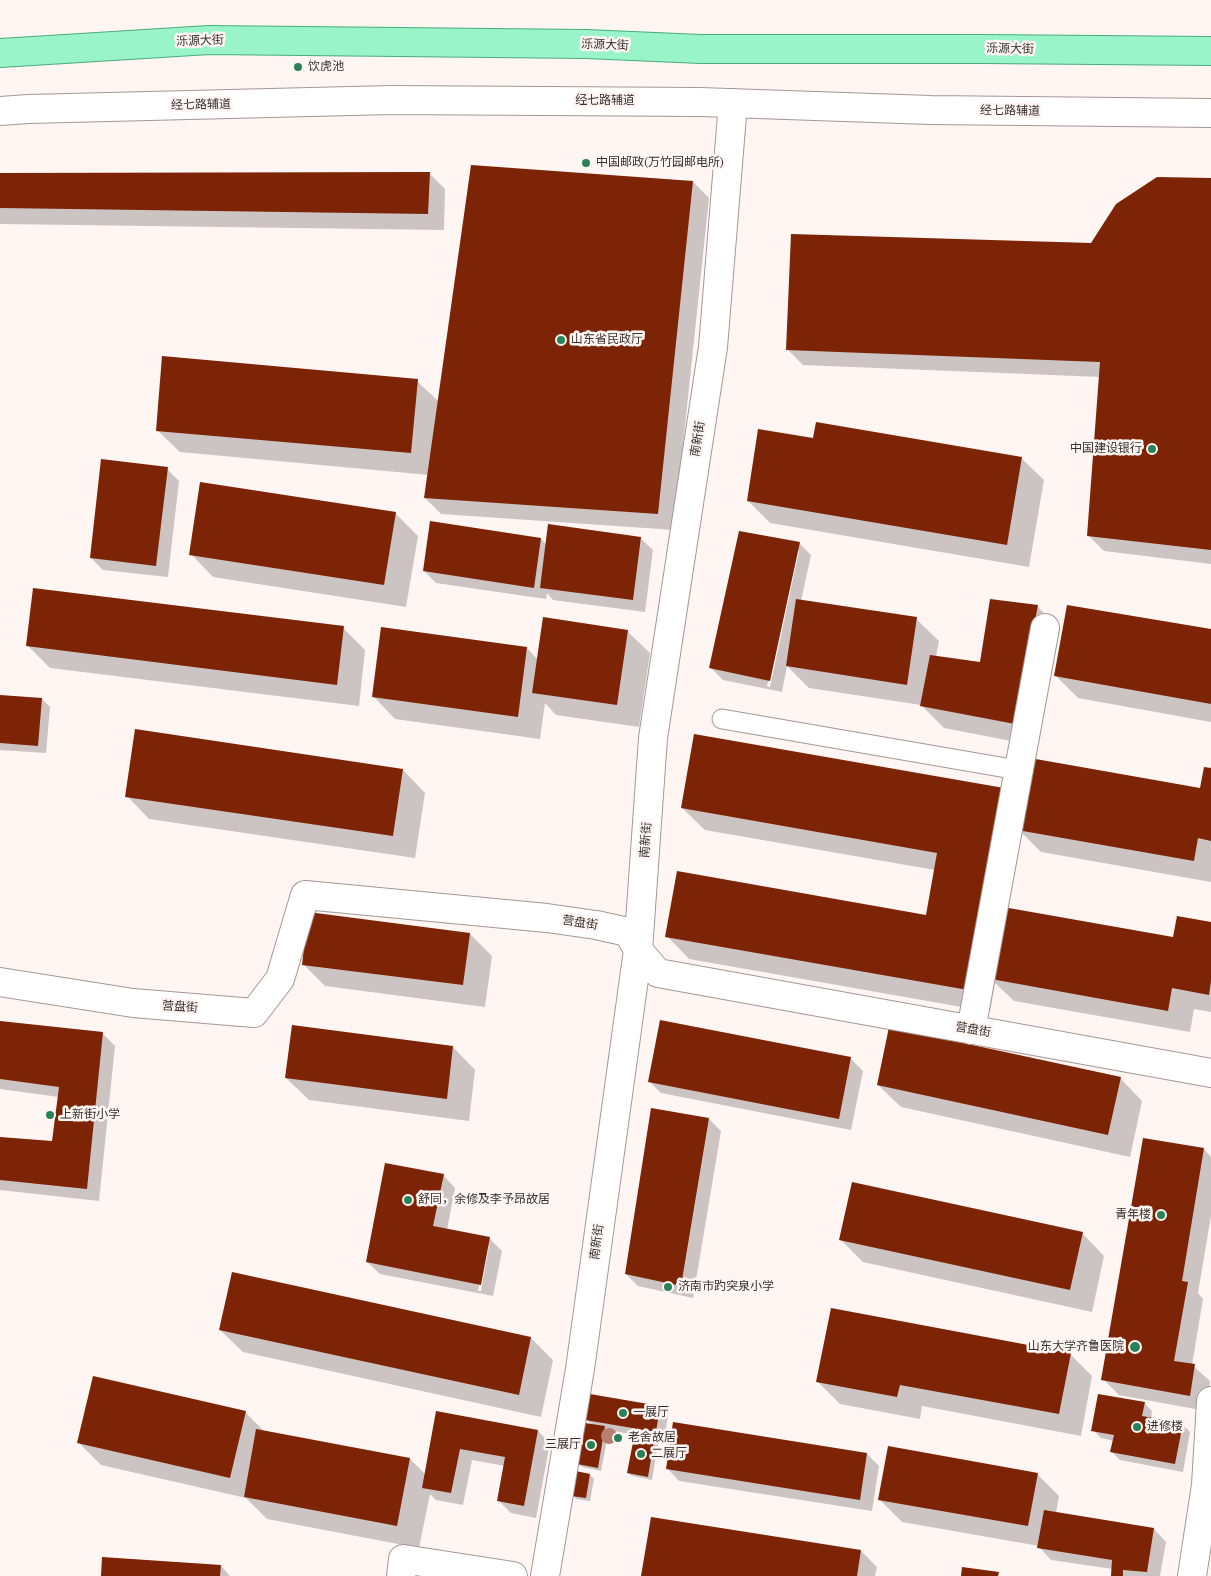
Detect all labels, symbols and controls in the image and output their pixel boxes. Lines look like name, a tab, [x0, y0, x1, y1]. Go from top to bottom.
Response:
street label: 泺源大街	[176, 33, 224, 49]
street label: 泺源大街	[581, 37, 629, 53]
street label: 泺源大街	[986, 41, 1034, 57]
place label: 饮虎池	[308, 60, 344, 74]
marker: 饮虎池	[292, 61, 304, 73]
street label: 经七路辅道	[575, 94, 635, 108]
street label: 经七路辅道	[171, 97, 231, 113]
street label: 经七路辅道	[980, 103, 1040, 119]
place label: 中国邮政(万竹园邮电所)	[596, 156, 724, 170]
marker: 中国邮政(万竹园邮电所)	[580, 157, 592, 169]
place label: 山东省民政厅	[571, 333, 643, 347]
marker: 山东省民政厅	[555, 334, 567, 346]
street label: 南新街	[688, 420, 708, 458]
place label: 中国建设银行	[1070, 442, 1142, 456]
marker: 中国建设银行	[1146, 443, 1158, 455]
street label: 南新街	[638, 822, 654, 858]
street label: 营盘街	[561, 913, 599, 933]
street label: 营盘街	[162, 999, 198, 1015]
street label: 营盘街	[954, 1020, 992, 1040]
place label: 上新街小学	[60, 1108, 120, 1122]
marker: 上新街小学	[44, 1109, 56, 1121]
place label: 舒同，余修及李予昂故居	[418, 1193, 550, 1207]
marker: 舒同，余修及李予昂故居	[402, 1194, 414, 1206]
place label: 青年楼	[1115, 1208, 1151, 1222]
marker: 青年楼	[1155, 1209, 1167, 1221]
street label: 南新街	[587, 1223, 607, 1261]
place label: 济南市趵突泉小学	[678, 1280, 774, 1294]
marker: 济南市趵突泉小学	[662, 1281, 674, 1293]
place label: 山东大学齐鲁医院	[1028, 1340, 1124, 1354]
marker: 山东大学齐鲁医院	[1128, 1340, 1142, 1354]
place label: 一展厅	[633, 1406, 669, 1420]
marker: 一展厅	[617, 1407, 629, 1419]
place label: 进修楼	[1147, 1420, 1183, 1434]
marker: 进修楼	[1131, 1421, 1143, 1433]
place label: 老舍故居	[628, 1431, 676, 1445]
marker: 老舍故居	[612, 1432, 624, 1444]
place label: 三展厅	[545, 1438, 581, 1452]
marker: 三展厅	[585, 1439, 597, 1451]
place label: 二展厅	[651, 1447, 687, 1461]
marker: 二展厅	[635, 1448, 647, 1460]

